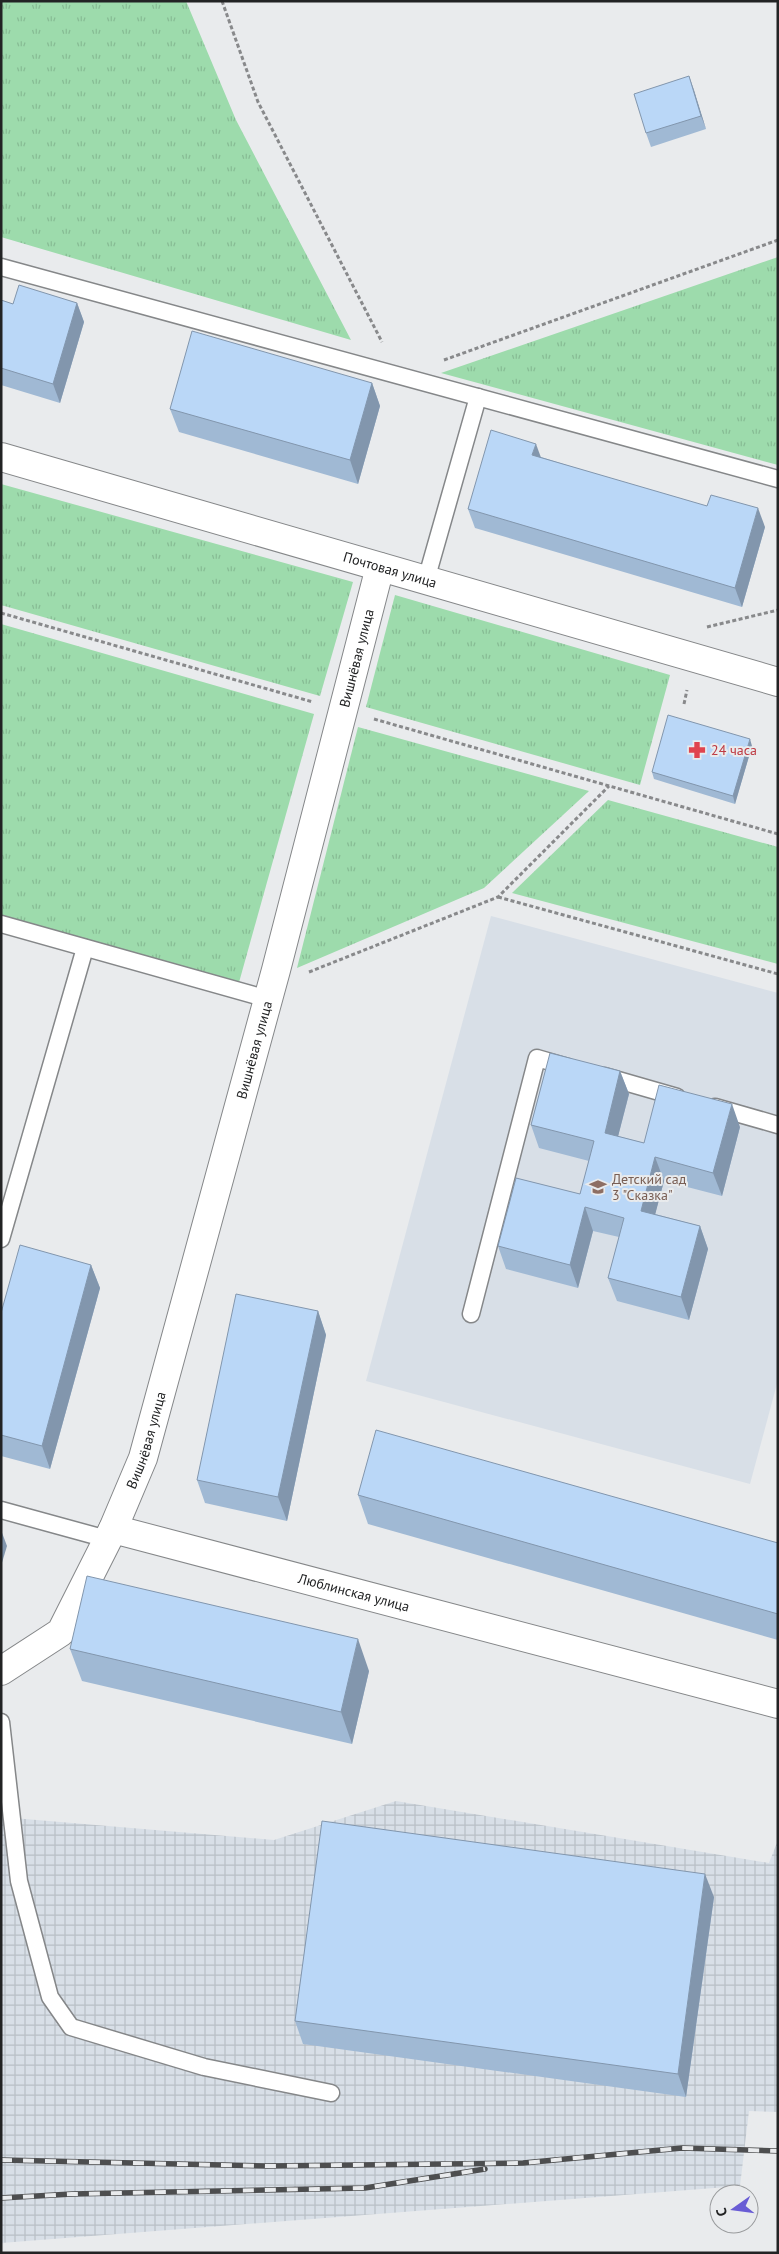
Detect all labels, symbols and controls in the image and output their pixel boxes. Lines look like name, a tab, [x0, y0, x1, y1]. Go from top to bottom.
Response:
street label: Почтовая улица	[341, 548, 439, 592]
street label: Вишнёвая улица	[335, 607, 378, 709]
pharmacy icon: 24 часа	[687, 740, 707, 760]
place label: 24 часа	[711, 741, 757, 759]
street label: Вишнёвая улица	[232, 999, 276, 1101]
place label: Детский сад 3 "Сказка"	[612, 1170, 687, 1204]
school or university icon: Детский сад 3 "Сказка"	[588, 1177, 608, 1197]
street label: Вишнёвая улица	[122, 1390, 170, 1491]
street label: Люблинская улица	[295, 1569, 412, 1616]
north arrow	[709, 2184, 759, 2234]
text: С	[712, 2206, 731, 2218]

